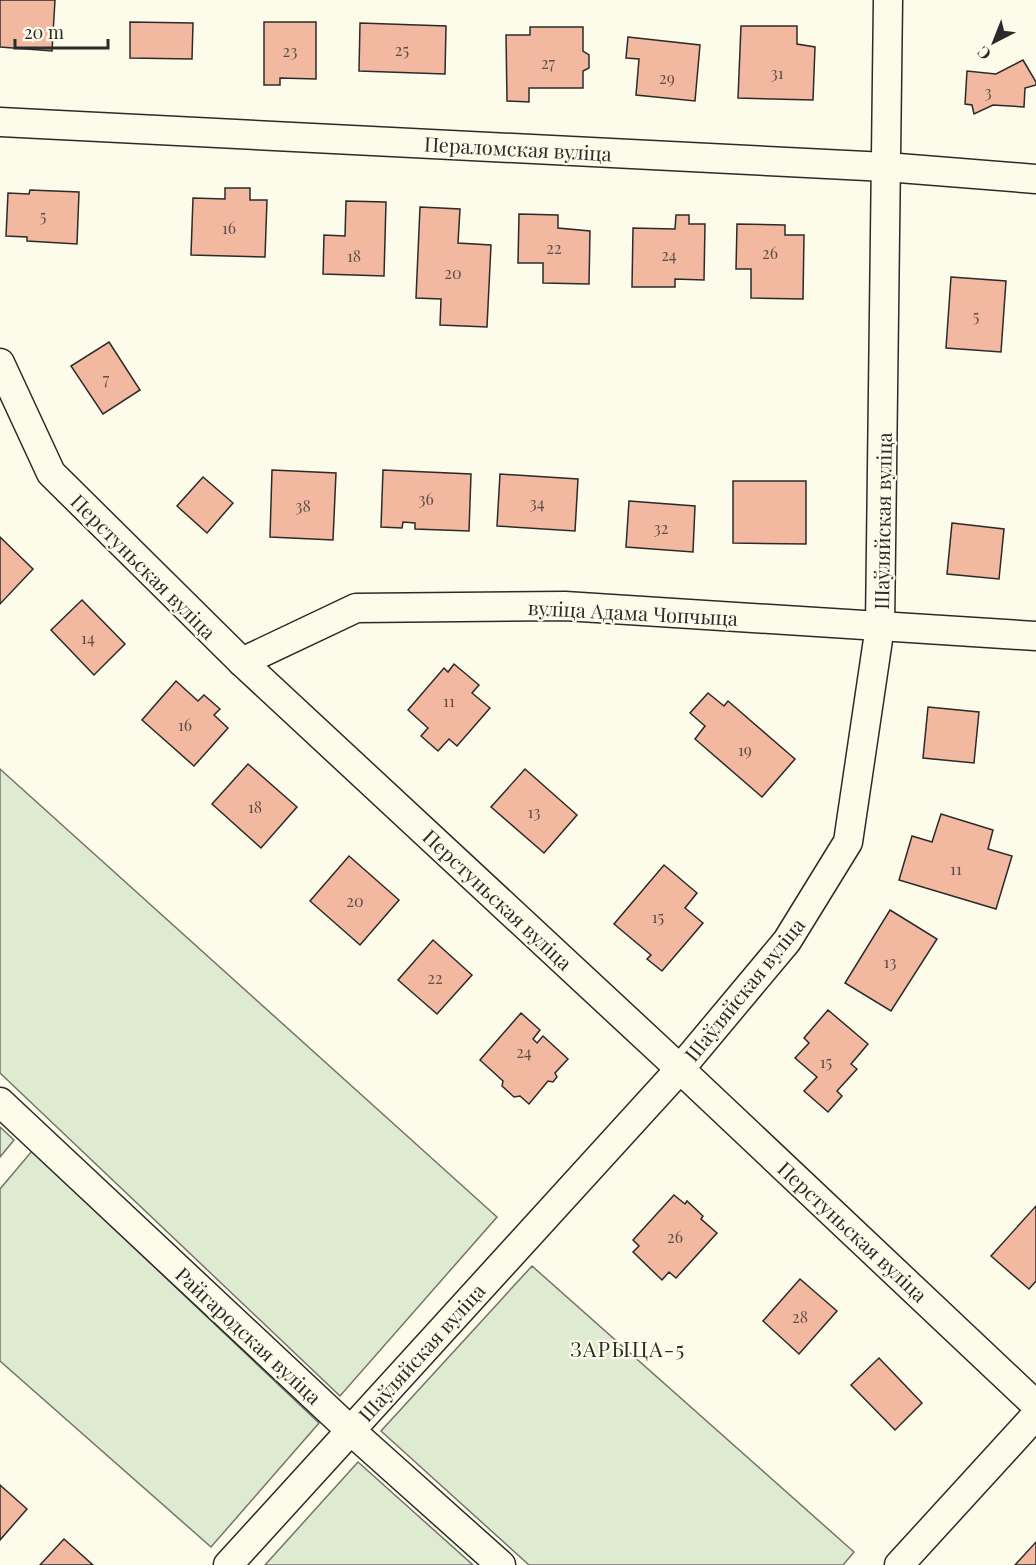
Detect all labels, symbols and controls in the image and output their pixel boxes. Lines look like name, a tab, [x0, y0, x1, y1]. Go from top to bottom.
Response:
scale bar	[15, 12, 108, 50]
north arrow	[964, 12, 1024, 72]
text: 20 m	[24, 20, 64, 44]
house number: 25	[395, 39, 409, 60]
house number: 23	[283, 40, 297, 61]
text: С	[972, 42, 995, 65]
house number: 27	[541, 52, 556, 73]
house number: 31	[770, 62, 784, 83]
house number: 29	[659, 67, 675, 88]
house number: 3	[984, 81, 992, 102]
street label: Пераломская вуліца	[424, 130, 613, 166]
house number: 5	[40, 205, 46, 226]
house number: 16	[222, 217, 236, 238]
house number: 22	[546, 237, 562, 258]
house number: 26	[762, 242, 778, 263]
house number: 24	[661, 244, 677, 265]
house number: 18	[347, 245, 361, 266]
house number: 20	[444, 262, 462, 283]
house number: 5	[973, 305, 979, 326]
house number: 7	[103, 368, 110, 389]
street label: Шаўляйская вуліца	[867, 432, 897, 610]
street label: Перстуньская вуліца	[66, 488, 222, 644]
house number: 36	[418, 488, 434, 509]
house number: 34	[529, 492, 545, 513]
house number: 38	[295, 495, 311, 516]
house number: 32	[654, 517, 668, 538]
street label: вуліца Адама Чопчыца	[527, 593, 739, 631]
house number: 14	[81, 627, 95, 648]
house number: 11	[443, 690, 455, 711]
house number: 16	[178, 714, 192, 735]
house number: 19	[738, 739, 752, 760]
house number: 18	[248, 796, 262, 817]
house number: 13	[528, 801, 540, 822]
street label: Перстуньская вуліца	[418, 823, 579, 975]
house number: 11	[950, 858, 962, 879]
house number: 20	[346, 890, 364, 911]
house number: 15	[652, 906, 664, 927]
street label: Шаўляйская вуліца	[678, 912, 810, 1066]
house number: 13	[884, 951, 896, 972]
house number: 22	[427, 967, 443, 988]
house number: 24	[516, 1041, 532, 1062]
house number: 15	[820, 1051, 832, 1072]
street label: Перстуньская вуліца	[773, 1155, 934, 1307]
house number: 26	[667, 1226, 683, 1247]
street label: Райгародская вуліца	[170, 1260, 328, 1410]
street label: Шаўляйская вуліца	[352, 1277, 490, 1427]
house number: 28	[792, 1306, 808, 1327]
district label: ЗАРЫЦА-5	[570, 1334, 686, 1362]

